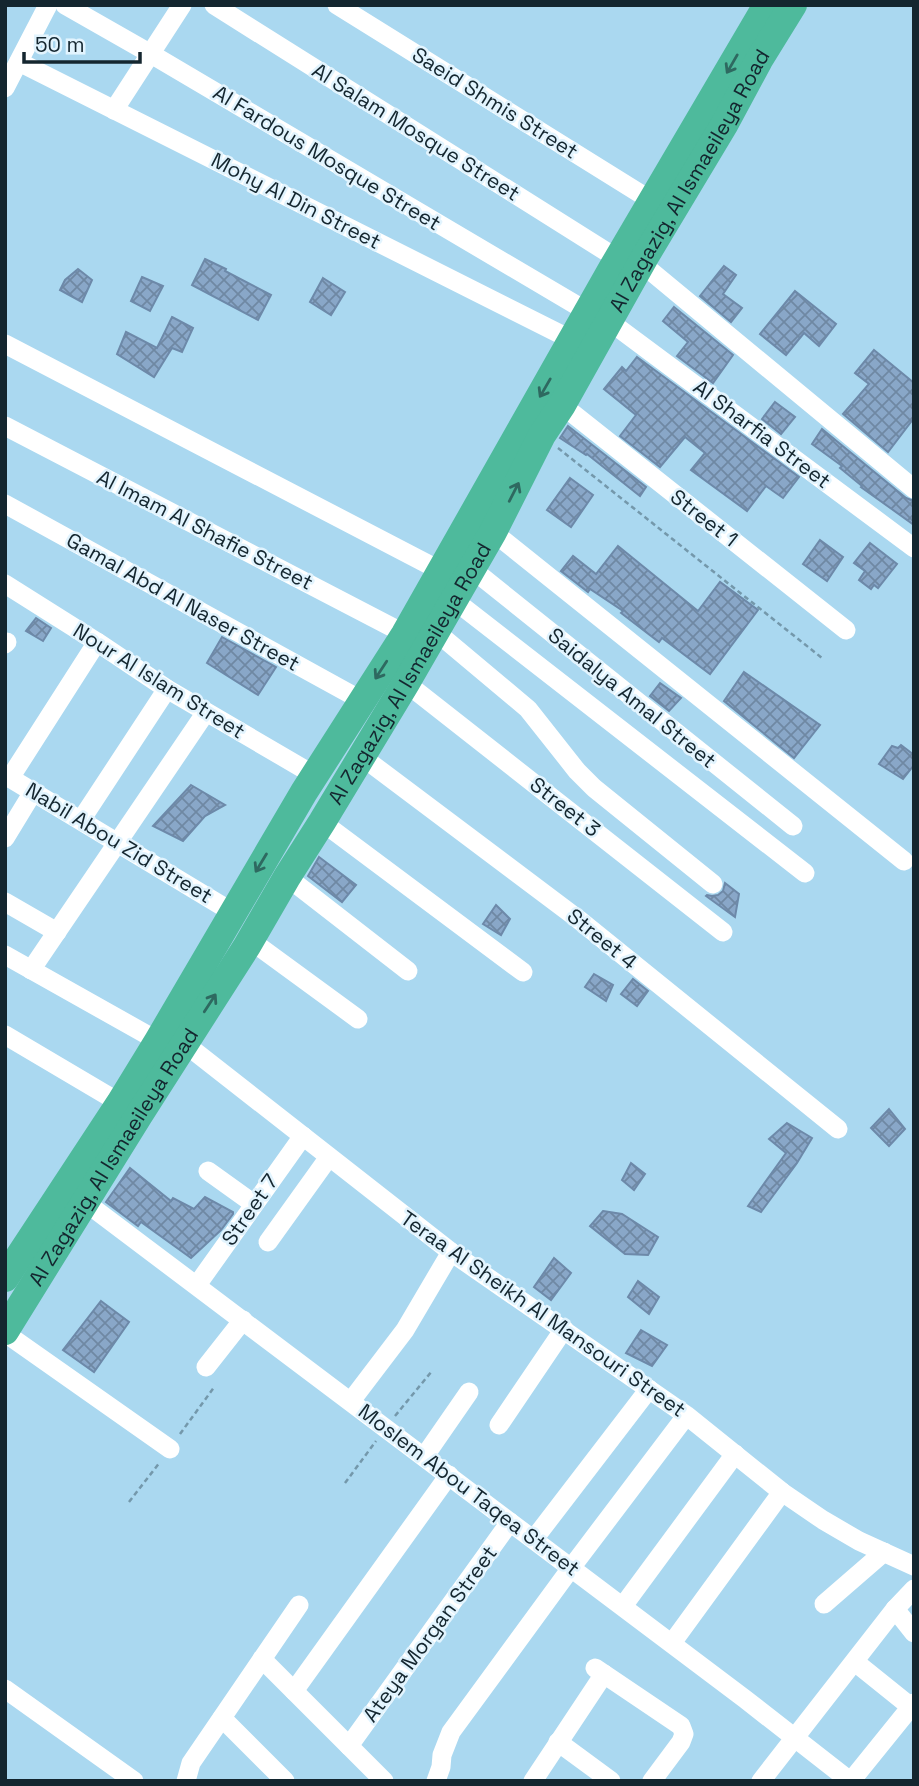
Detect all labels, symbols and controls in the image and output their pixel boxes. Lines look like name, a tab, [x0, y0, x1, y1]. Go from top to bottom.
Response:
scale bar	[24, 21, 140, 65]
text: 50 m	[35, 31, 85, 58]
street label: Saeid Shmis Street	[407, 41, 583, 165]
street label: Al Zagazig, Al Ismaeileya Road	[603, 44, 775, 317]
one-way arrow	[725, 54, 739, 74]
street label: Al Salam Mosque Street	[307, 57, 525, 207]
street label: Al Fardous Mosque Street	[208, 79, 446, 236]
street label: Mohy Al Din Street	[207, 146, 386, 255]
street label: Al Sharfia Street	[688, 373, 836, 494]
one-way arrow	[538, 378, 552, 398]
street label: Al Imam Al Shafie Street	[93, 463, 318, 596]
one-way arrow	[507, 482, 521, 503]
street label: Street 1	[665, 483, 743, 552]
street label: Gamal Abd Al Naser Street	[62, 526, 305, 677]
street label: Al Zagazig, Al Ismaeileya Road	[322, 538, 497, 809]
street label: Nour Al Islam Street	[68, 617, 250, 744]
street label: Saidalya Amal Street	[543, 621, 722, 774]
one-way arrow	[374, 660, 389, 679]
street label: Street 3	[525, 771, 606, 843]
street label: Nabil Abou Zid Street	[21, 776, 218, 909]
one-way arrow	[254, 853, 268, 873]
street label: Street 4	[562, 902, 643, 975]
one-way arrow	[203, 994, 217, 1014]
street label: Al Zagazig, Al Ismaeileya Road	[22, 1023, 204, 1291]
street label: Street 7	[215, 1168, 284, 1251]
street label: Teraa Al Sheikh Al Mansouri Street	[395, 1204, 691, 1423]
street label: Moslem Abou Taqea Street	[353, 1397, 585, 1582]
street label: Ateya Morgan Street	[356, 1540, 503, 1727]

